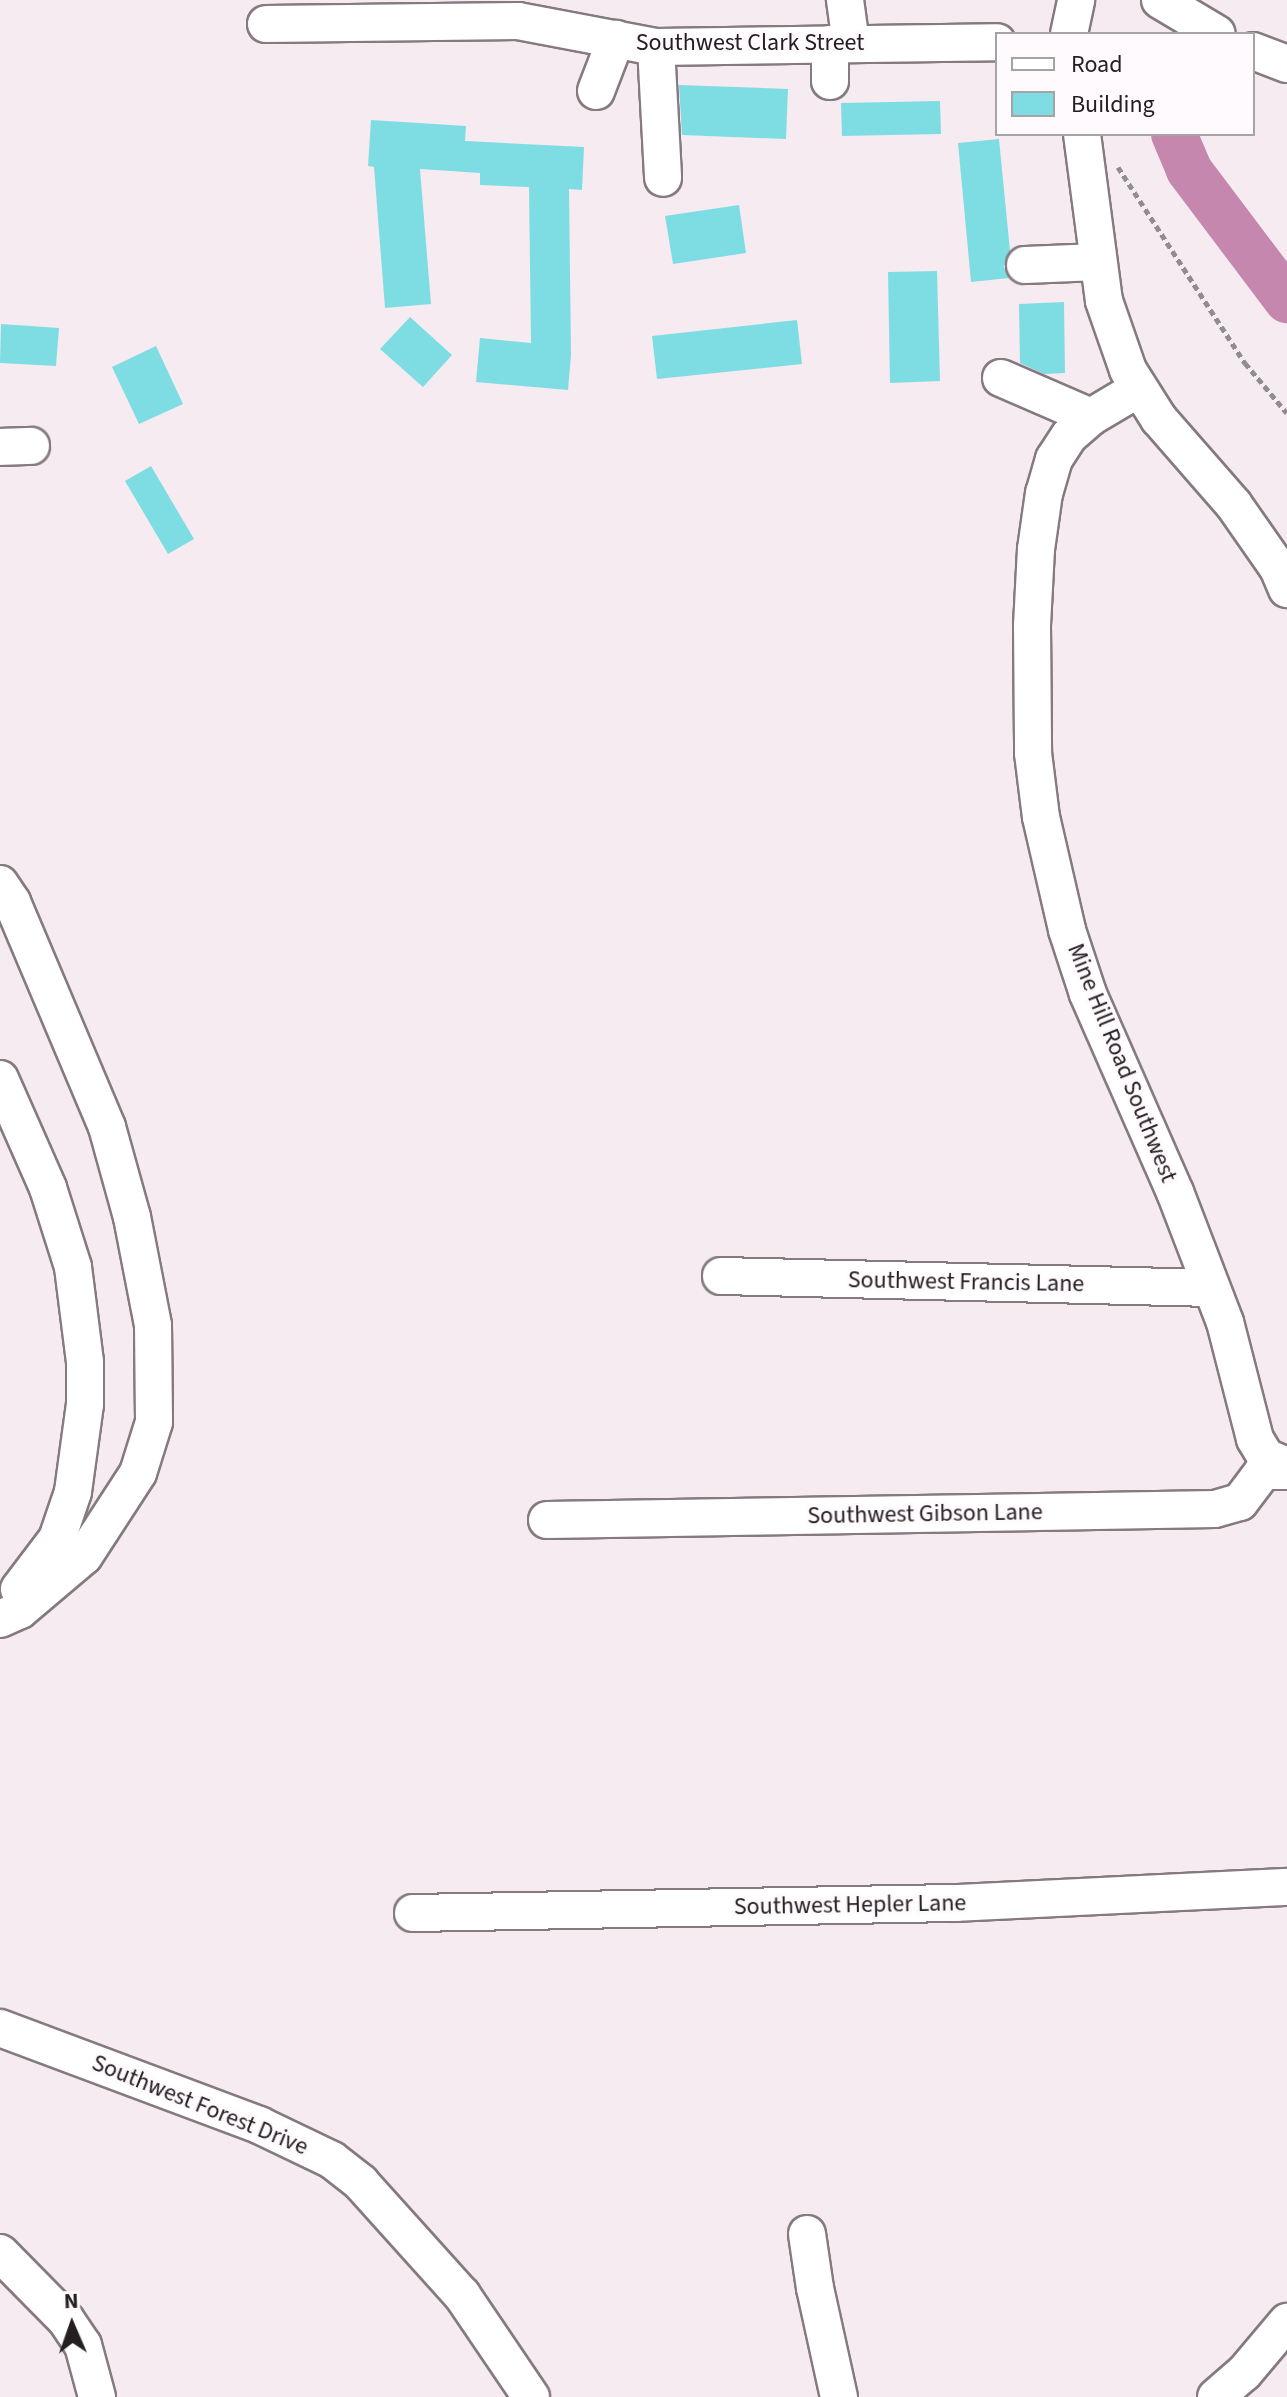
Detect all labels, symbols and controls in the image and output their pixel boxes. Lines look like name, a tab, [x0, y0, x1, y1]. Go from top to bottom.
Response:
street label: Southwest Clark Street	[636, 29, 864, 57]
legend	[995, 32, 1255, 136]
text: Road	[1071, 47, 1123, 82]
text: Building	[1071, 87, 1155, 122]
street label: Mine Hill Road Southwest	[1061, 939, 1183, 1187]
street label: Southwest Francis Lane	[848, 1266, 1084, 1298]
street label: Southwest Gibson Lane	[807, 1498, 1043, 1530]
street label: Southwest Hepler Lane	[734, 1889, 966, 1921]
street label: Southwest Forest Drive	[88, 2048, 312, 2162]
north arrow	[32, 2285, 112, 2365]
text: N	[63, 2285, 79, 2317]

